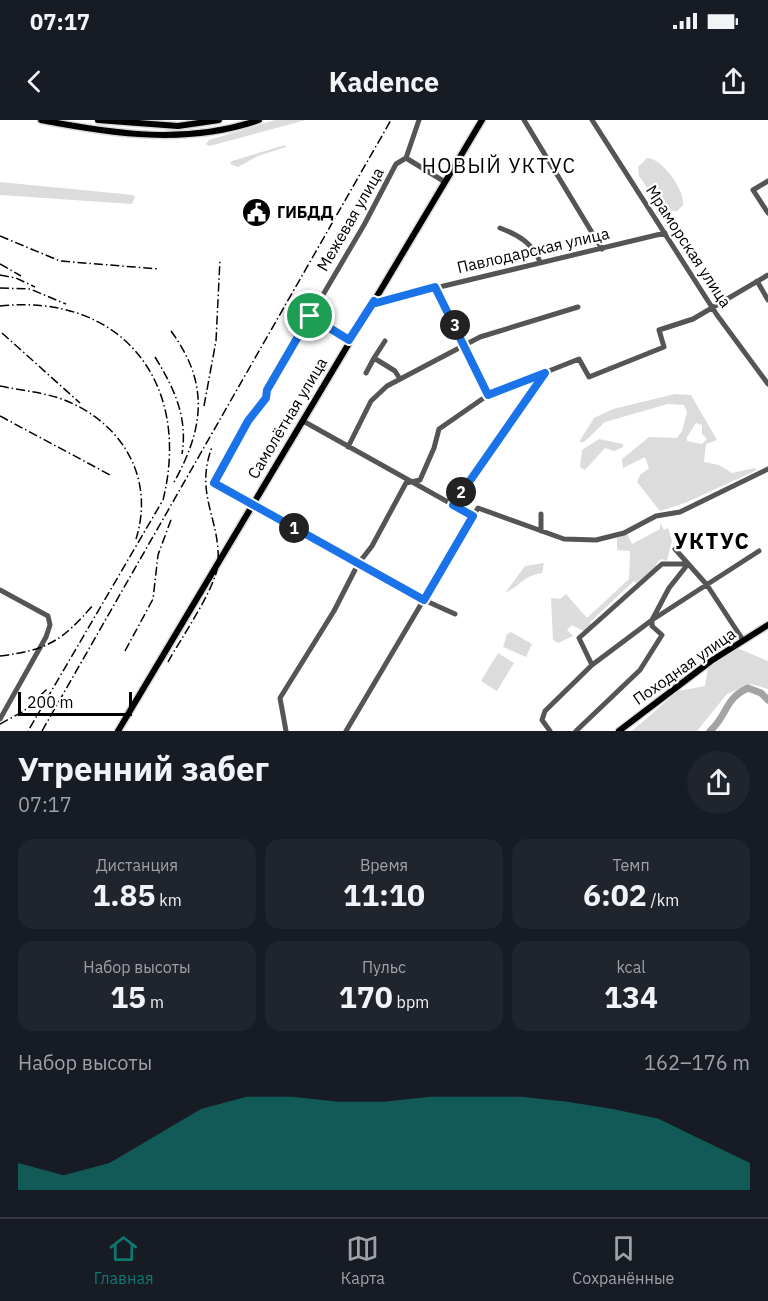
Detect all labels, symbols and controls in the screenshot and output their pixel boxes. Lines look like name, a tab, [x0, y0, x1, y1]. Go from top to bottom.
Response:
text: 07:17	[30, 7, 90, 36]
text: Kadence	[329, 64, 439, 99]
icon: back	[18, 65, 51, 98]
icon: share	[717, 65, 750, 98]
district label: НОВЫЙ УКТУС	[422, 152, 576, 179]
street label: Межевая улица	[312, 163, 388, 274]
street label: Мраморская улица	[642, 181, 736, 311]
public building icon: ГИБДД	[240, 196, 272, 228]
place label: ГИБДД	[277, 202, 334, 222]
street label: Павлодарская улица	[455, 223, 612, 277]
pin	[284, 290, 335, 341]
icon: arrive	[293, 299, 326, 332]
pin: 3	[440, 310, 470, 340]
text: 3	[450, 315, 460, 335]
street label: Самолётная улица	[243, 353, 331, 482]
pin: 2	[446, 477, 476, 507]
text: 2	[456, 482, 466, 502]
pin: 1	[279, 513, 309, 543]
text: 1	[289, 518, 299, 538]
district label: УКТУС	[674, 526, 750, 555]
street label: Походная улица	[629, 623, 740, 709]
scale bar	[18, 689, 132, 716]
text: 200 m	[27, 692, 74, 712]
text: Утренний забег	[18, 747, 269, 790]
button: share	[687, 751, 750, 814]
text: 07:17	[18, 791, 72, 818]
text: Дистанция	[96, 855, 178, 875]
text: Время	[360, 855, 408, 875]
text: Темп	[612, 855, 650, 875]
text: 1.85	[92, 875, 156, 914]
text: 11:10	[343, 875, 425, 914]
text: 6:02	[583, 875, 647, 914]
text: km	[156, 890, 182, 910]
text: /km	[647, 890, 679, 910]
text: Набор высоты	[83, 957, 191, 977]
text: Пульс	[362, 957, 406, 977]
text: kcal	[616, 957, 646, 977]
text: 15	[110, 977, 146, 1016]
text: 170	[339, 977, 393, 1016]
text: 134	[604, 977, 658, 1016]
text: m	[146, 992, 164, 1012]
text: bpm	[393, 992, 429, 1012]
text: Набор высоты	[18, 1049, 152, 1076]
text: 162–176 m	[644, 1049, 750, 1076]
tab: Главная	[94, 1232, 153, 1288]
tab: Карта	[341, 1232, 385, 1288]
tab: Сохранённые	[572, 1232, 674, 1288]

